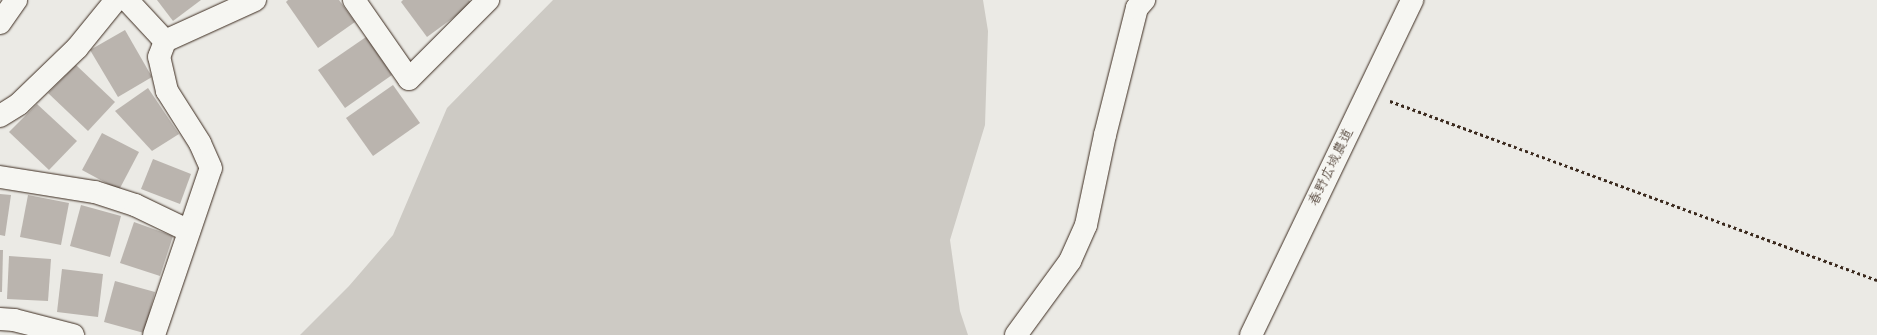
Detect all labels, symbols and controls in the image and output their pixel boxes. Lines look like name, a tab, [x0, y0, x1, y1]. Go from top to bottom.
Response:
street label: 春野広域農道	[1305, 126, 1357, 208]

